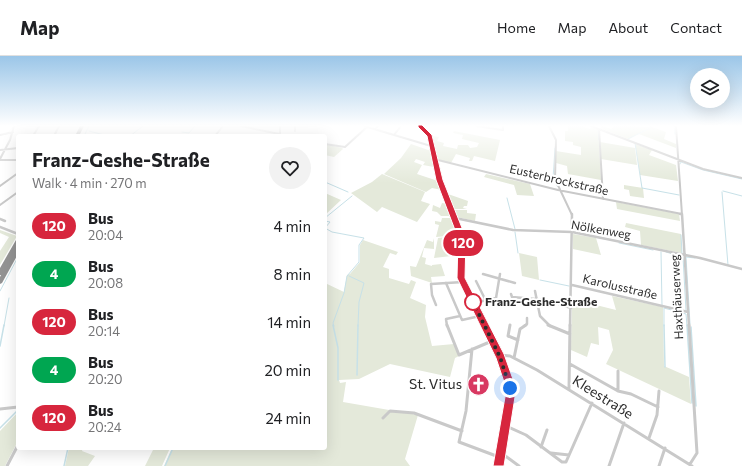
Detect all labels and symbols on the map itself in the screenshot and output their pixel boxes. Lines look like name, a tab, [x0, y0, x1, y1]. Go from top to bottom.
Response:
street label: Eusterbrockstraße	[508, 161, 610, 197]
street label: Nölkenweg	[570, 217, 633, 241]
line badge: 120	[440, 230, 486, 256]
street label: Haxthäuserweg	[667, 254, 685, 340]
street label: Karolusstraße	[582, 271, 659, 301]
marker: Franz-Geshe-Straße	[464, 293, 482, 311]
place label: Franz-Geshe-Straße	[485, 294, 597, 308]
church icon: St. Vitus	[465, 371, 491, 397]
street label: Kleestraße	[570, 371, 637, 422]
place label: St. Vitus	[409, 375, 462, 392]
your location	[500, 378, 520, 398]

